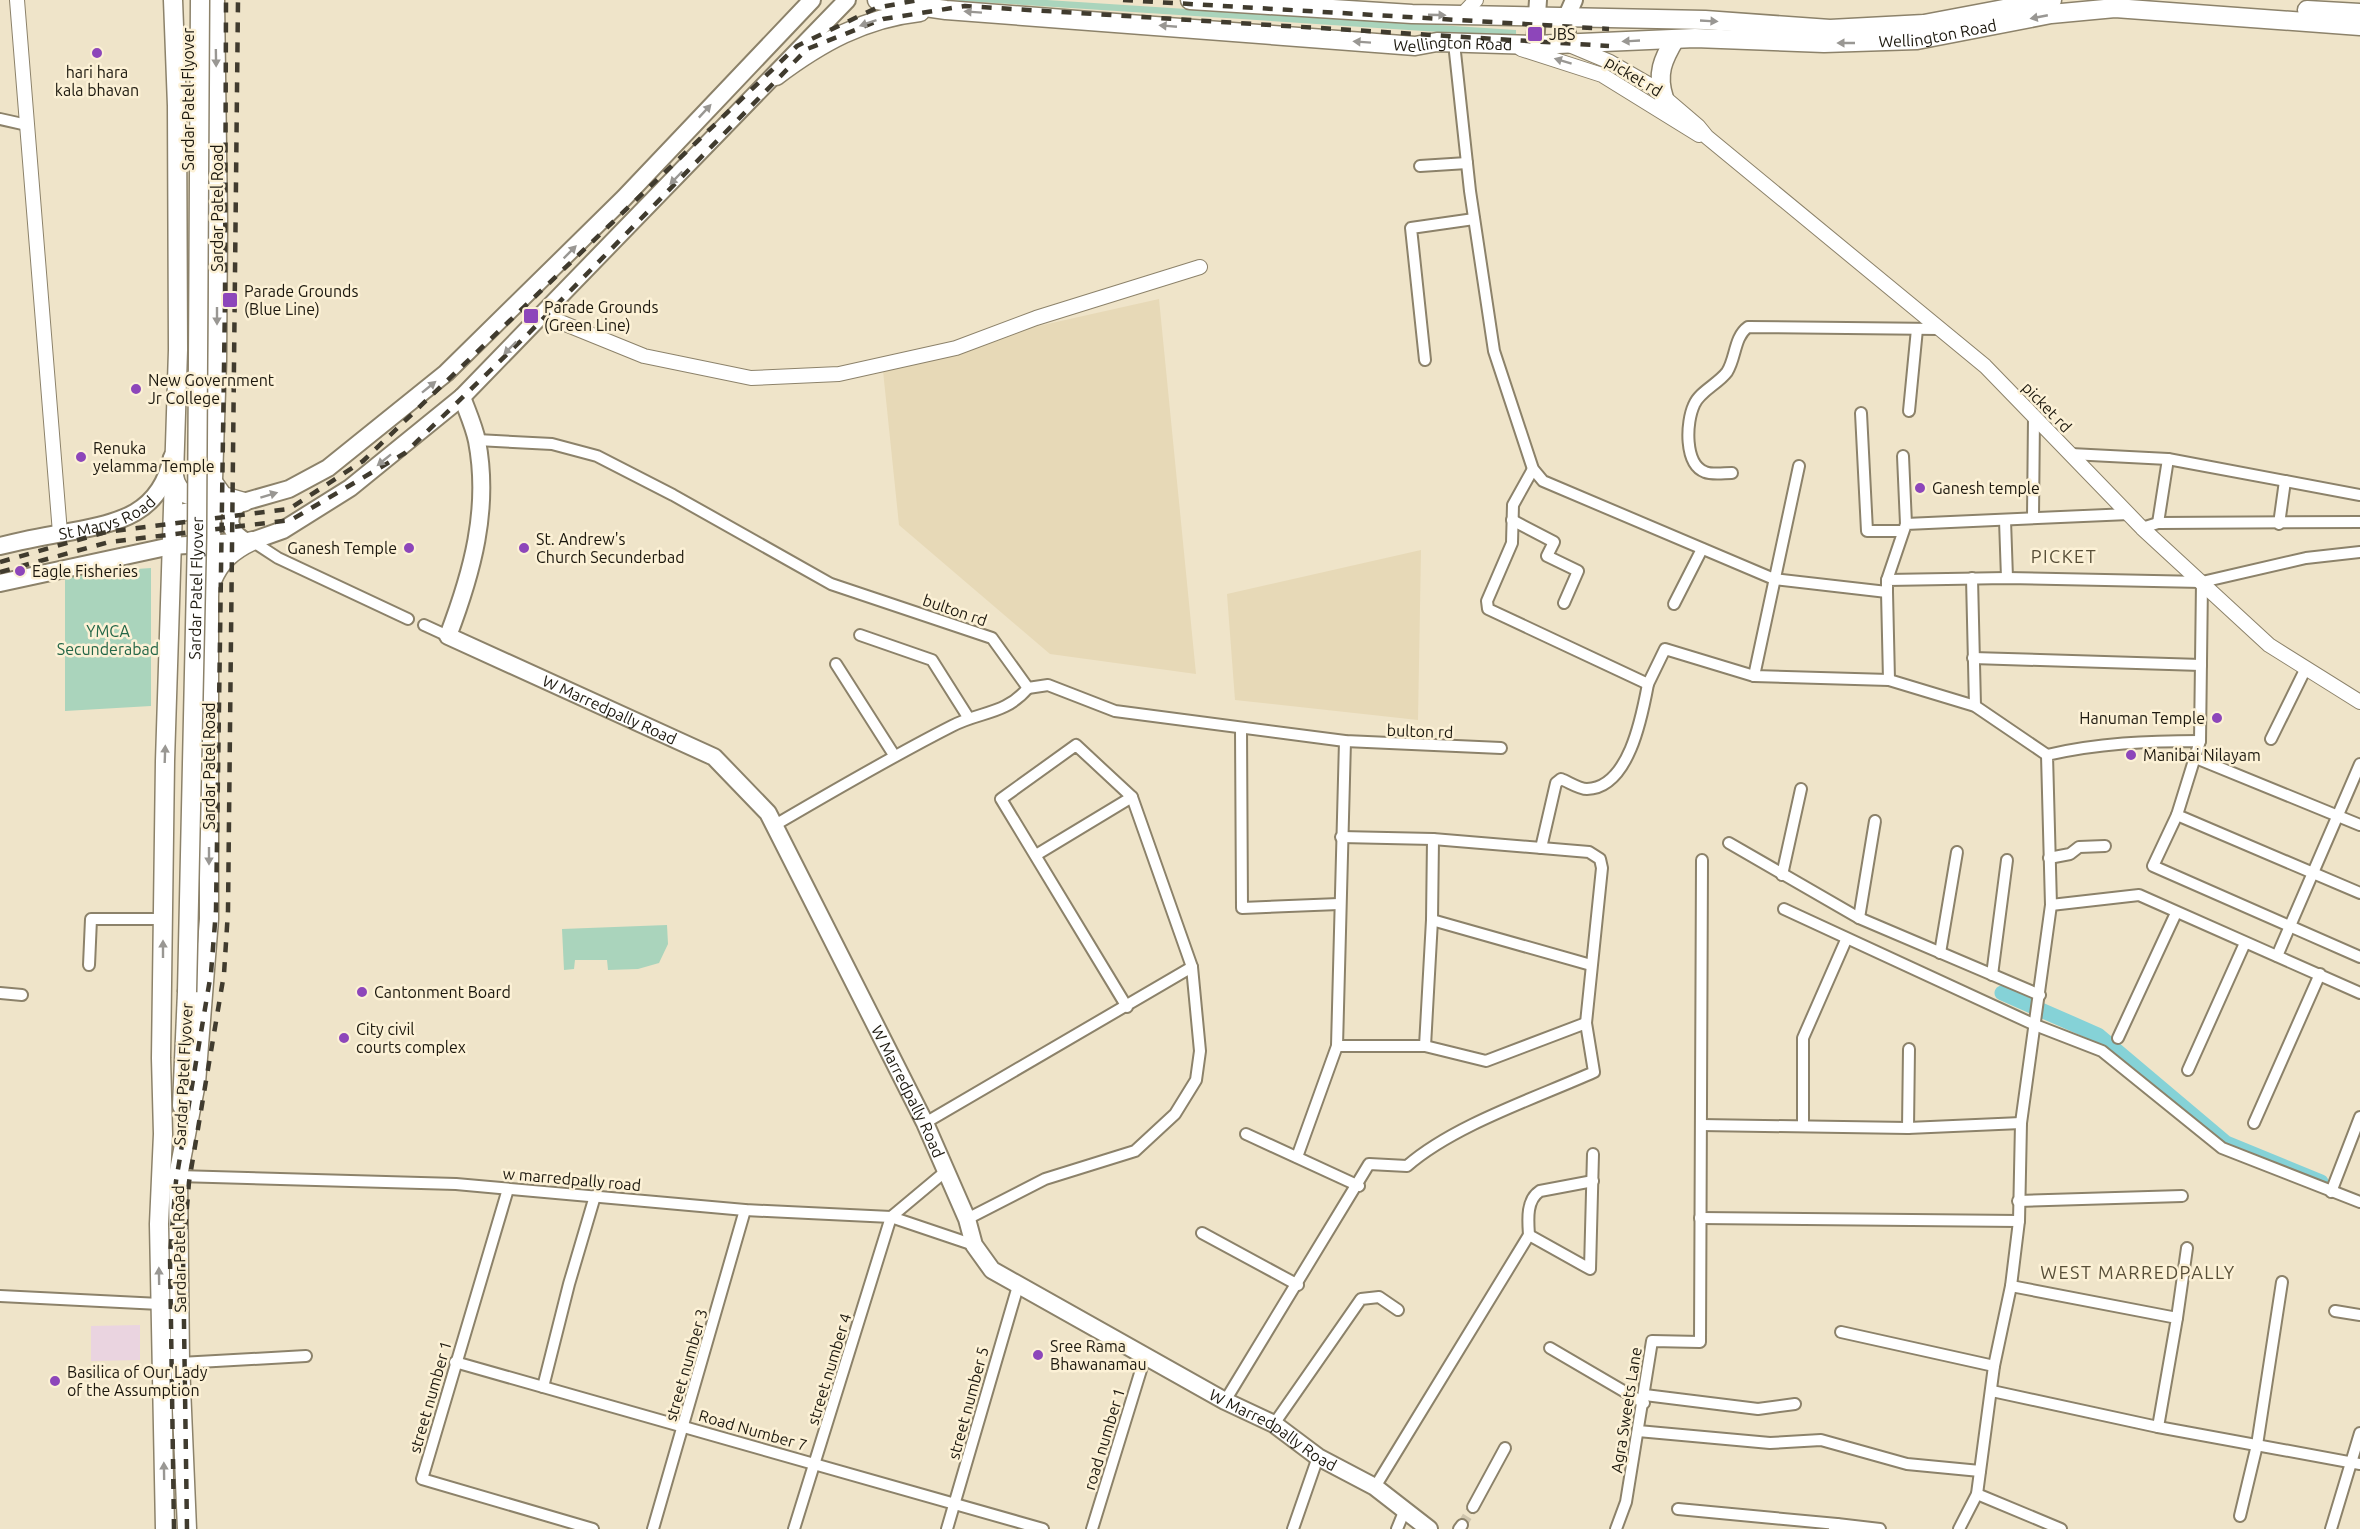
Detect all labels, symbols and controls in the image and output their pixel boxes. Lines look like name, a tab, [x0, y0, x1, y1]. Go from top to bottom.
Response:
one-way arrow	[964, 7, 983, 17]
one-way arrow	[1427, 11, 1446, 20]
one-way arrow	[2029, 13, 2048, 22]
one-way arrow	[1700, 16, 1719, 25]
street label: Wellington Road	[1878, 16, 1998, 50]
one-way arrow	[859, 19, 877, 29]
one-way arrow	[1158, 21, 1177, 31]
marker: JBS	[1526, 25, 1544, 43]
place label: JBS	[1549, 25, 1575, 43]
street label: Sardar Patel Flyover	[179, 28, 197, 170]
street label: Wellington Road	[1393, 33, 1512, 55]
one-way arrow	[1621, 36, 1640, 45]
one-way arrow	[1352, 37, 1371, 47]
one-way arrow	[1837, 38, 1856, 48]
marker: hari hara kala bhavan	[90, 46, 104, 60]
one-way arrow	[211, 49, 221, 68]
street label: picket rd	[1602, 52, 1666, 100]
one-way arrow	[1554, 56, 1572, 65]
place label: hari hara kala bhavan	[55, 63, 139, 99]
one-way arrow	[698, 104, 712, 119]
street label: Sardar Patel Road	[208, 144, 226, 272]
one-way arrow	[669, 171, 683, 185]
one-way arrow	[562, 245, 576, 259]
place label: Parade Grounds (Blue Line)	[244, 282, 358, 319]
marker: Parade Grounds (Blue Line)	[221, 291, 239, 309]
place label: Parade Grounds (Green Line)	[544, 298, 658, 335]
one-way arrow	[212, 307, 222, 326]
marker: Parade Grounds (Green Line)	[522, 307, 540, 325]
one-way arrow	[503, 341, 517, 356]
place label: New Government Jr College	[148, 371, 275, 407]
street label: picket rd	[2019, 378, 2075, 436]
one-way arrow	[422, 381, 437, 394]
marker: New Government Jr College	[129, 382, 143, 396]
place label: Renuka yelamma Temple	[93, 439, 215, 475]
marker: Renuka yelamma Temple	[74, 450, 88, 464]
one-way arrow	[376, 454, 392, 467]
place label: Ganesh temple	[1932, 479, 2040, 497]
marker: Ganesh temple	[1913, 481, 1927, 495]
one-way arrow	[260, 490, 278, 499]
street label: St Marys Road	[57, 492, 159, 543]
street label: Sardar Patel Flyover	[185, 517, 206, 660]
place label: St. Andrew's Church Secunderbad	[536, 530, 685, 566]
place label: Ganesh Temple	[287, 539, 397, 557]
marker: Ganesh Temple	[402, 541, 416, 555]
marker: St. Andrew's Church Secunderbad	[517, 541, 531, 555]
district label: PICKET	[2031, 546, 2097, 566]
place label: Eagle Fisheries	[32, 562, 138, 580]
marker: Eagle Fisheries	[13, 564, 27, 578]
street label: bulton rd	[921, 591, 989, 629]
park label: YMCA Secunderabad	[57, 622, 159, 658]
street label: W Marredpally Road	[540, 671, 680, 748]
street label: Sardar Patel Road	[200, 702, 218, 830]
place label: Hanuman Temple	[2079, 709, 2205, 727]
marker: Hanuman Temple	[2210, 711, 2224, 725]
street label: bulton rd	[1386, 721, 1454, 741]
one-way arrow	[160, 745, 169, 764]
place label: Manibai Nilayam	[2143, 746, 2261, 764]
marker: Manibai Nilayam	[2124, 748, 2138, 762]
one-way arrow	[204, 846, 214, 865]
one-way arrow	[158, 940, 168, 959]
place label: Cantonment Board	[374, 983, 511, 1001]
marker: Cantonment Board	[355, 985, 369, 999]
street label: Sardar Patel Flyover	[170, 1002, 196, 1146]
place label: City civil courts complex	[356, 1020, 466, 1056]
street label: W Marredpally Road	[868, 1022, 948, 1160]
marker: City civil courts complex	[337, 1031, 351, 1045]
street label: w marredpally road	[502, 1164, 642, 1194]
street label: Sardar Patel Road	[169, 1185, 189, 1313]
district label: WEST MARREDPALLY	[2040, 1262, 2236, 1282]
one-way arrow	[155, 1266, 164, 1285]
street label: street number 3	[661, 1307, 711, 1423]
street label: street number 4	[803, 1311, 855, 1427]
place label: Sree Rama Bhawanamau	[1050, 1337, 1147, 1373]
street label: street number 1	[405, 1339, 455, 1455]
street label: street number 5	[944, 1345, 992, 1461]
street label: Agra Sweets Lane	[1607, 1346, 1645, 1474]
marker: Sree Rama Bhawanamau	[1031, 1348, 1045, 1362]
place label: Basilica of Our Lady of the Assumption	[67, 1363, 208, 1399]
marker: Basilica of Our Lady of the Assumption	[48, 1374, 62, 1388]
street label: W Marredpally Road	[1206, 1385, 1340, 1474]
street label: road number 1	[1080, 1386, 1128, 1492]
street label: Road Number 7	[697, 1406, 809, 1454]
one-way arrow	[159, 1461, 168, 1480]

